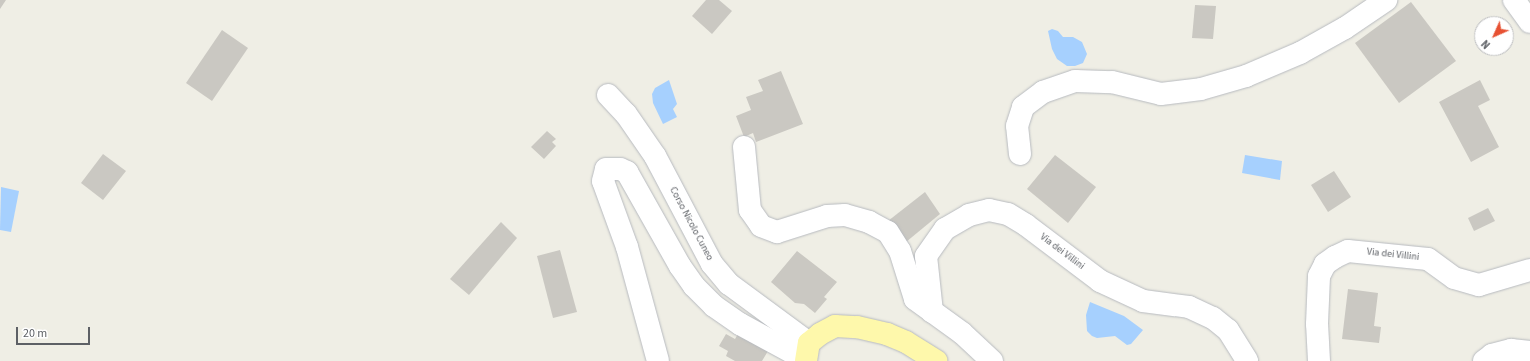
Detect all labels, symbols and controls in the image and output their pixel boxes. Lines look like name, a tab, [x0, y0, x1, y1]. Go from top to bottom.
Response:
north arrow	[1474, 16, 1514, 56]
text: N	[1478, 36, 1494, 52]
street label: Corso Nicolo Cuneo	[667, 185, 715, 263]
street label: Via dei Villini	[1037, 231, 1087, 273]
street label: Via dei Villini	[1366, 246, 1420, 264]
scale bar	[18, 319, 92, 345]
text: 20 m	[23, 325, 47, 342]

